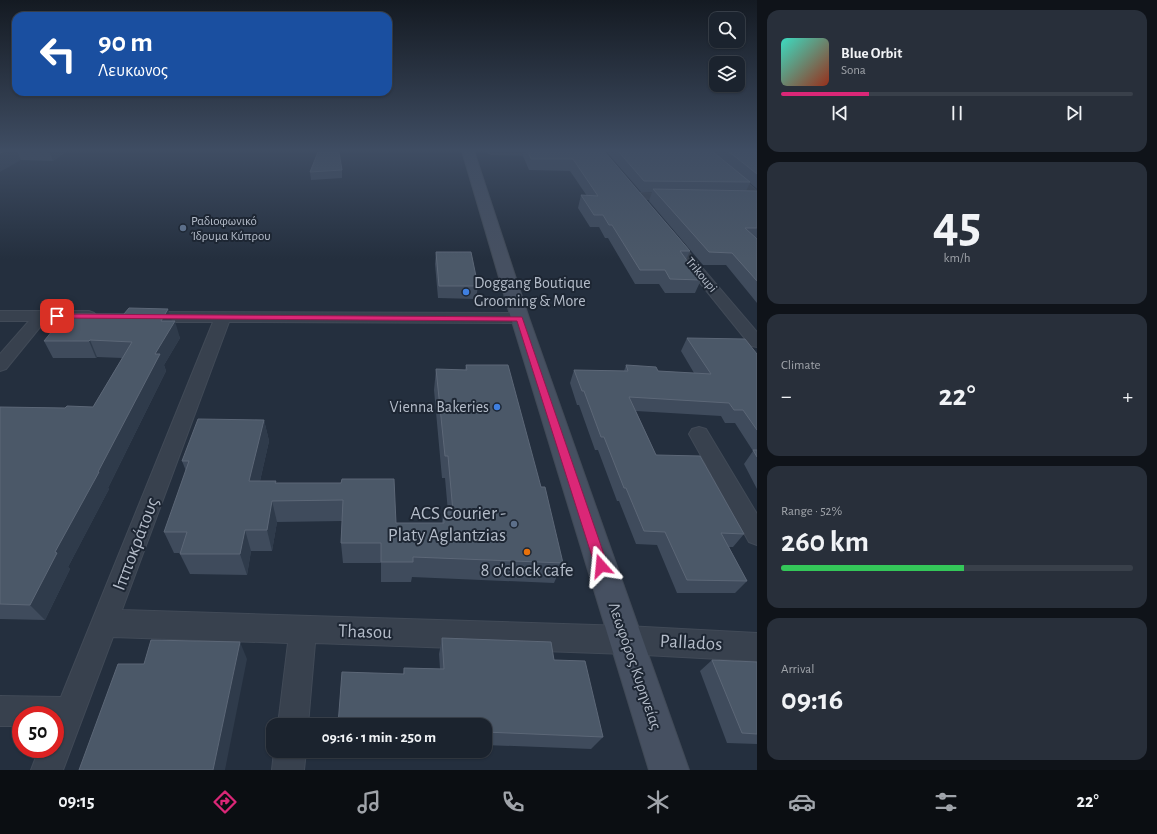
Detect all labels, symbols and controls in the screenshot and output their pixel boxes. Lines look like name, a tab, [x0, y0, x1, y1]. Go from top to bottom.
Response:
map controls	[709, 12, 745, 92]
button: search	[709, 12, 745, 48]
icon: left	[32, 28, 84, 80]
text: 90 m	[98, 29, 153, 57]
text: Blue Orbit	[841, 46, 902, 61]
button: layers	[709, 56, 745, 92]
text: Λευκωνος	[98, 62, 168, 80]
text: Sona	[841, 64, 866, 77]
icon: previous	[829, 102, 851, 124]
icon: pause	[946, 102, 968, 124]
icon: next	[1063, 102, 1085, 124]
text: 45	[933, 199, 981, 251]
place label: Ραδιοφωνικό Ίδρυμα Κύπρου	[191, 215, 271, 243]
marker: Ραδιοφωνικό Ίδρυμα Κύπρου	[178, 223, 188, 233]
text: km/h	[944, 252, 970, 265]
street label: Trikoupi	[683, 255, 719, 295]
place label: Doggang Boutique Grooming & More	[474, 275, 591, 309]
marker: Doggang Boutique Grooming & More	[461, 287, 471, 297]
pin	[40, 299, 74, 333]
icon: arrive	[46, 305, 68, 327]
text: Climate	[781, 359, 820, 372]
text: 22°	[938, 381, 976, 411]
text: −	[781, 385, 792, 407]
text: +	[1122, 385, 1133, 407]
place label: Vienna Bakeries	[390, 399, 489, 415]
marker: Vienna Bakeries	[492, 402, 502, 412]
street label: Ιπποκράτους	[110, 495, 162, 593]
place label: ACS Courier - Platy Aglantzias	[388, 504, 506, 545]
text: Range · 52%	[781, 505, 842, 518]
marker: ACS Courier - Platy Aglantzias	[509, 519, 519, 529]
text: 260 km	[781, 527, 869, 557]
position arrow	[580, 545, 622, 587]
marker: 8 o'clock cafe	[522, 547, 532, 557]
place label: 8 o'clock cafe	[480, 561, 574, 580]
street label: Λεωφόρος Κυρηνείας	[605, 600, 664, 732]
street label: Thasou	[338, 622, 393, 642]
street label: Pallados	[659, 632, 723, 654]
text: Arrival	[781, 663, 814, 676]
text: 09:16	[781, 685, 843, 715]
speed limit sign: 50	[12, 706, 64, 758]
text: 09:16 · 1 min · 250 m	[322, 730, 436, 745]
icon: directions	[211, 788, 239, 816]
icon: music	[355, 788, 383, 816]
icon: phone	[499, 788, 527, 816]
icon: climate	[644, 788, 672, 816]
icon: car	[788, 788, 816, 816]
icon: filters	[932, 788, 960, 816]
text: 09:15	[58, 793, 95, 811]
text: 22°	[1077, 793, 1099, 811]

